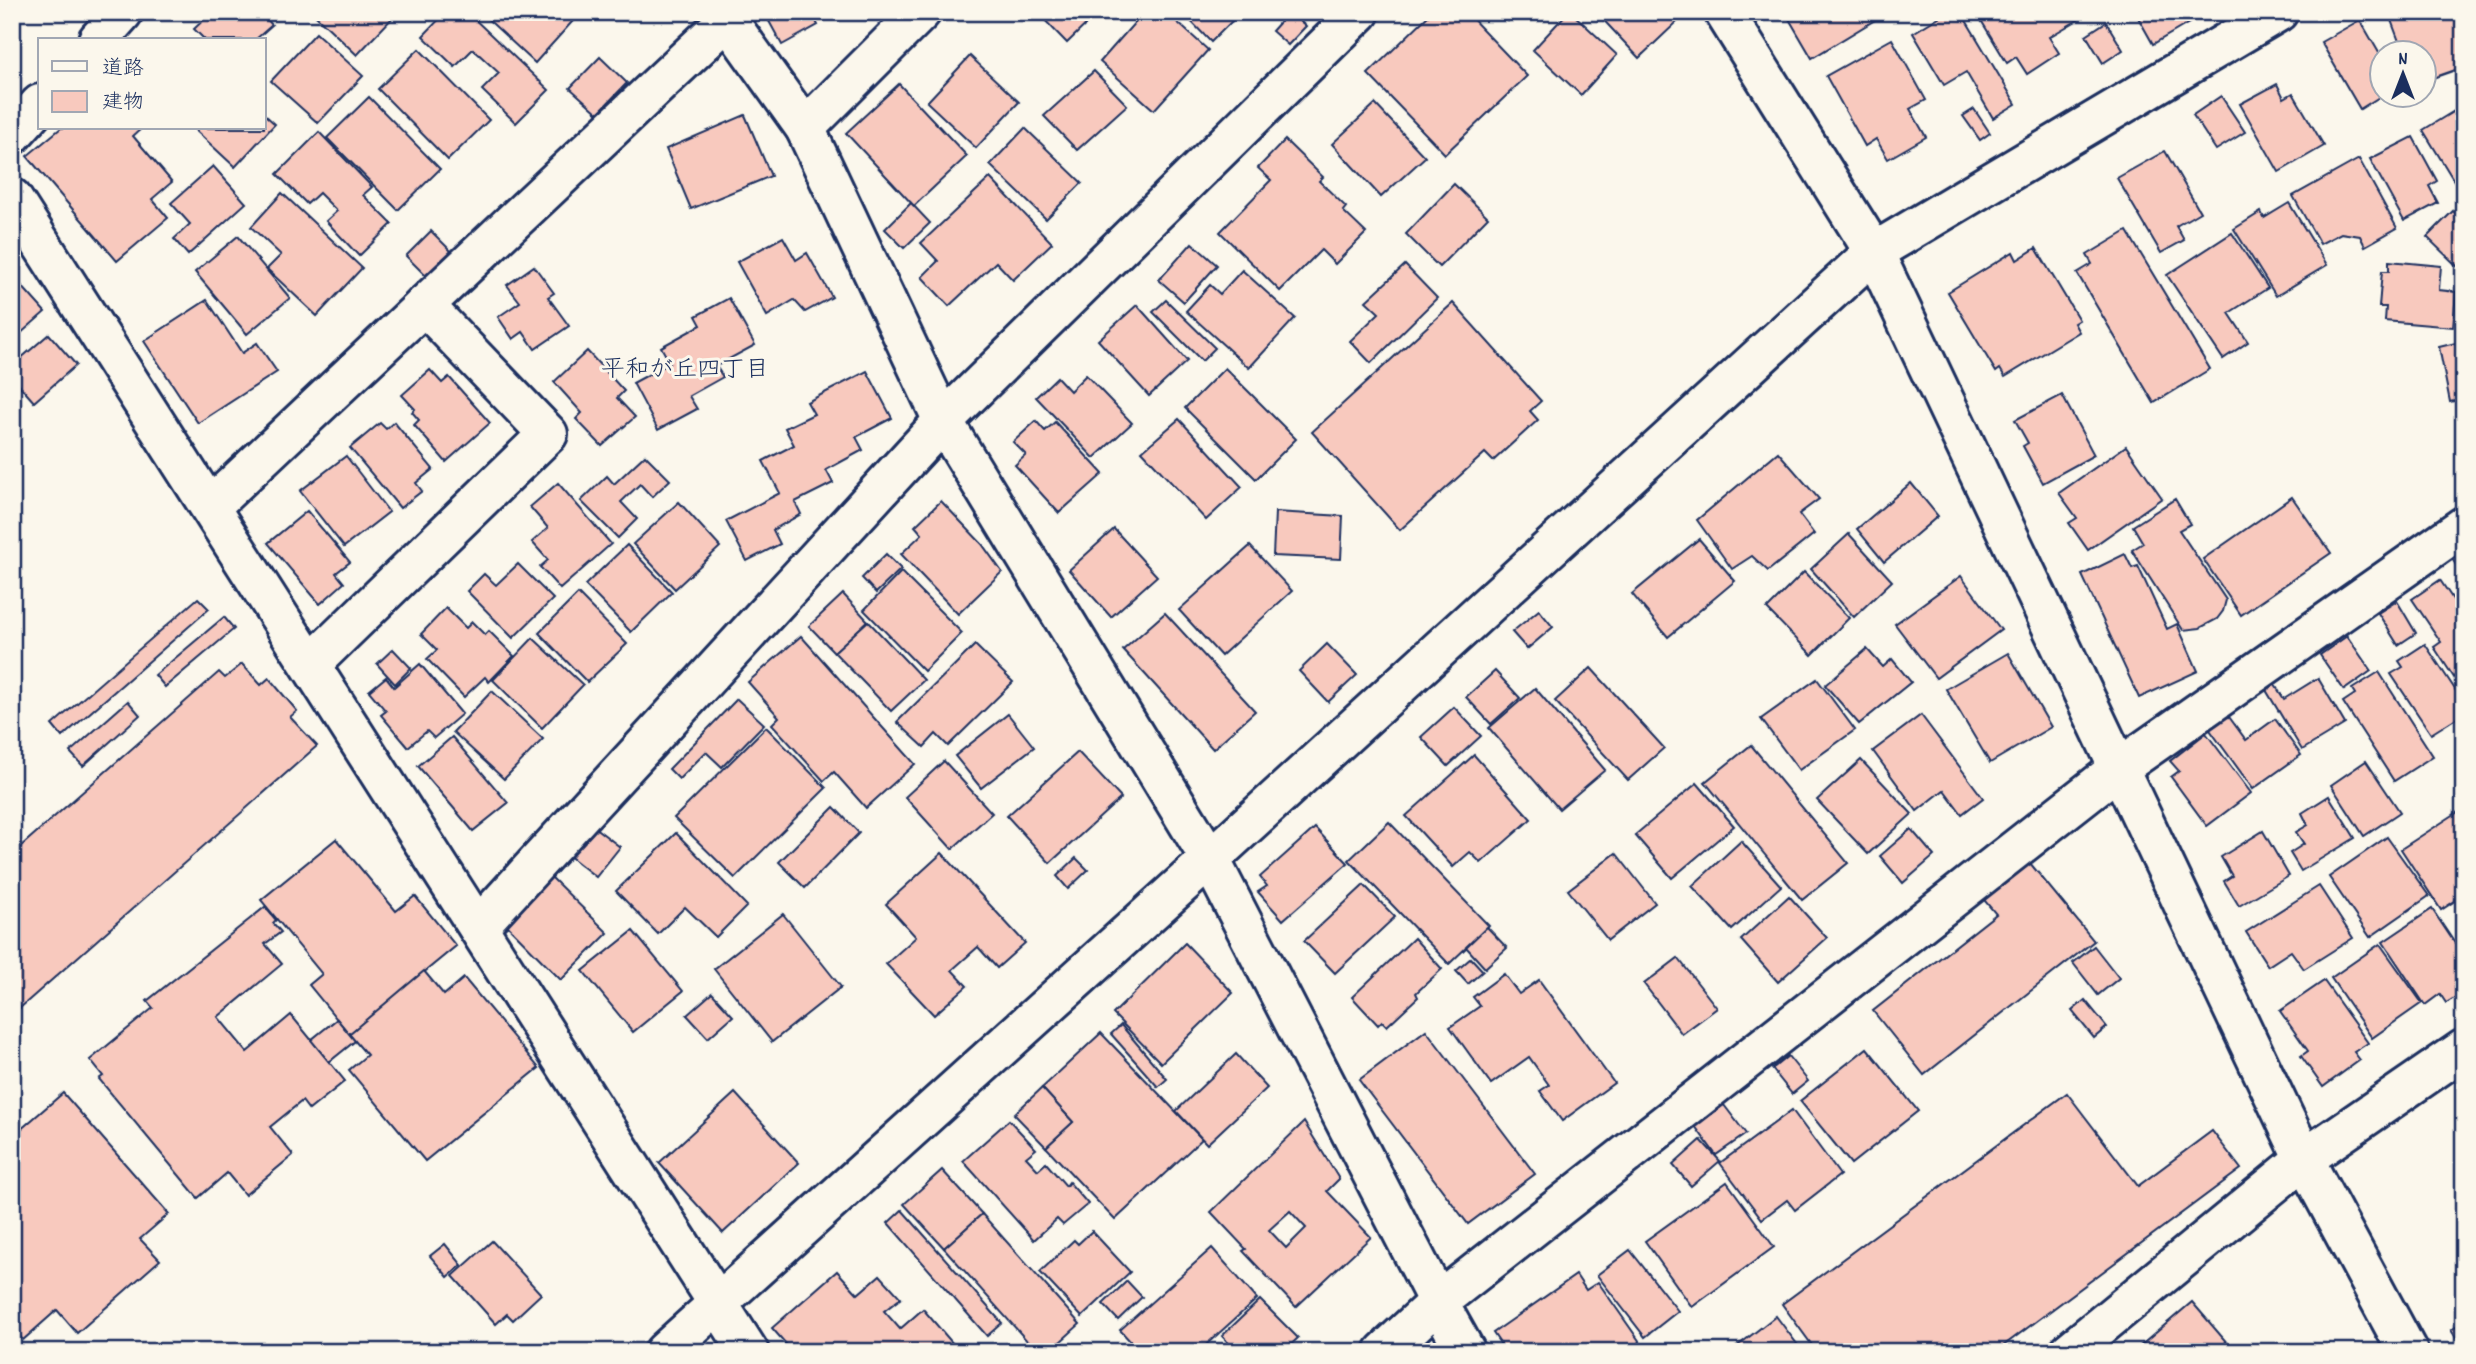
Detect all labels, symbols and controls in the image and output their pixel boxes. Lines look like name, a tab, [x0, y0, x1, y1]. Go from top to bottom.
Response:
legend	[38, 38, 266, 130]
north arrow	[2368, 38, 2438, 108]
text: N	[2398, 47, 2408, 74]
text: 道路	[102, 55, 144, 85]
text: 建物	[102, 89, 144, 119]
district label: 平和が丘四丁目	[601, 354, 769, 388]

